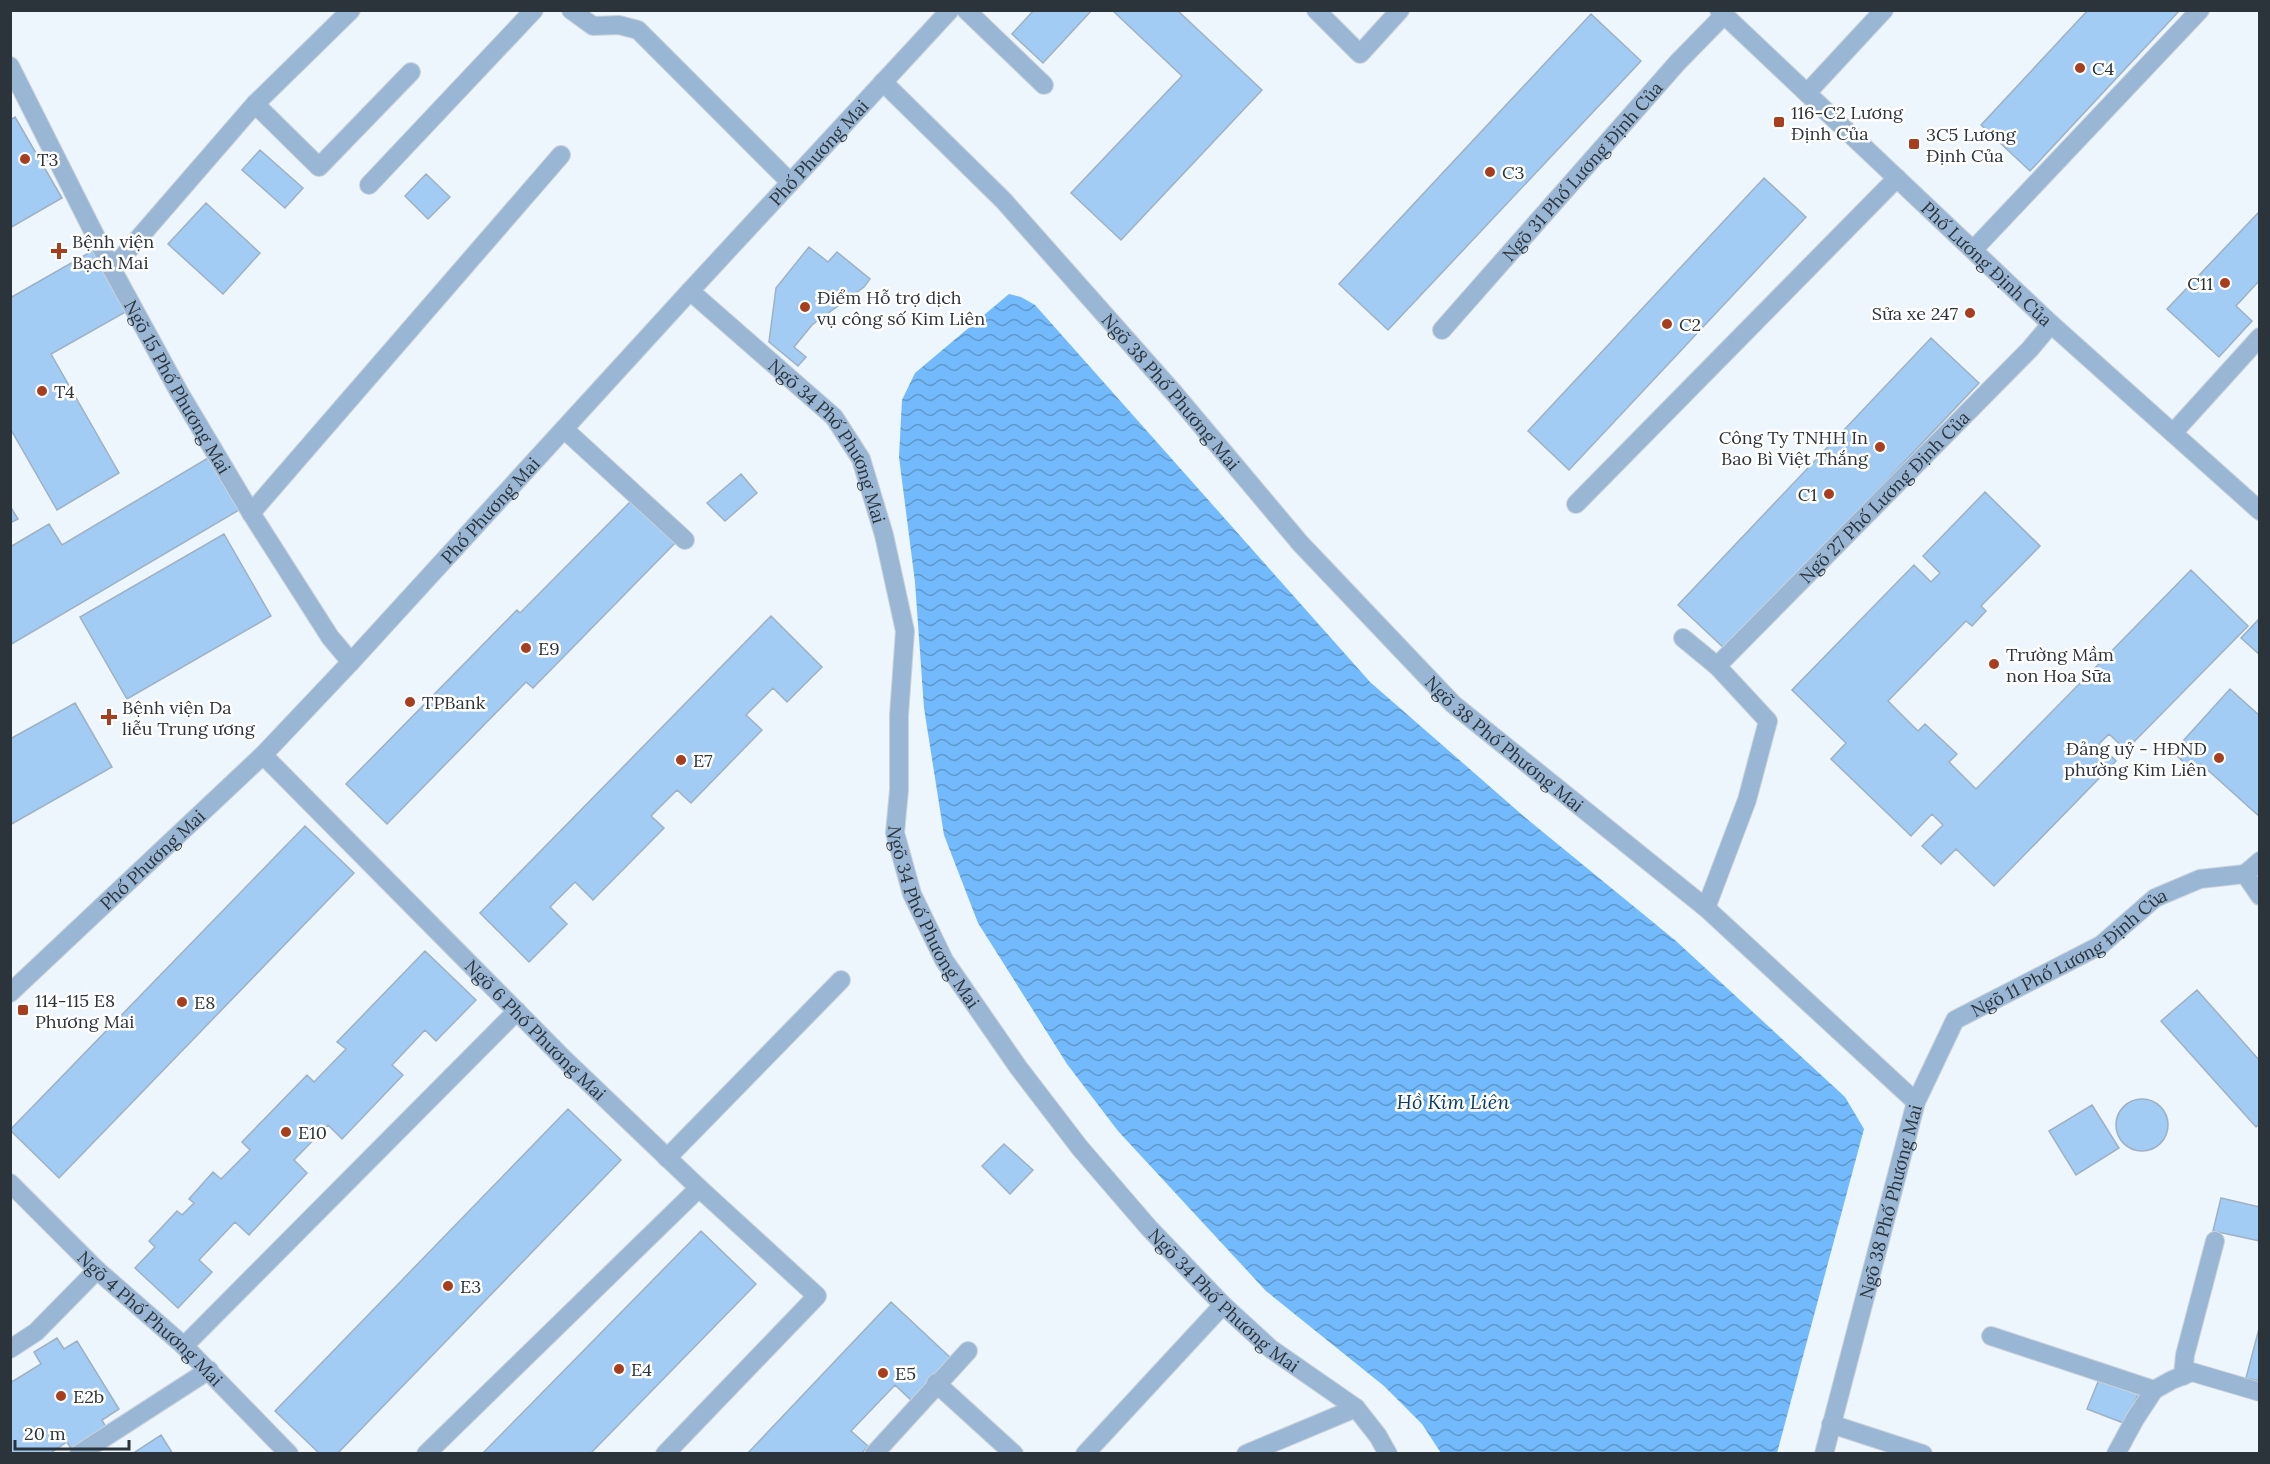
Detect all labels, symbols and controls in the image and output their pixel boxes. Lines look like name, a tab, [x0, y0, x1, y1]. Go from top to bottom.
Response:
place label: C4	[2092, 57, 2115, 80]
marker: C4	[2073, 61, 2087, 75]
street label: Ngõ 31 Phố Lương Định Của	[1497, 76, 1667, 266]
street label: Phố Phương Mai	[764, 94, 873, 210]
place label: 116-C2 Lương Định Của	[1791, 101, 1904, 145]
marker: 116-C2 Lương Định Của	[1772, 115, 1786, 129]
place label: 3C5 Lương Định Của	[1926, 123, 2017, 167]
marker: 3C5 Lương Định Của	[1907, 137, 1921, 151]
place label: T3	[37, 148, 59, 171]
marker: T3	[18, 152, 32, 166]
place label: C3	[1502, 161, 1525, 184]
marker: C3	[1483, 165, 1497, 179]
street label: Phố Lương Định Của	[1917, 196, 2057, 331]
place label: Bệnh viện Bạch Mai	[72, 230, 154, 274]
marker: Bệnh viện Bạch Mai	[50, 242, 68, 260]
place label: C11	[2187, 272, 2213, 295]
marker: C11	[2218, 276, 2232, 290]
place label: Điểm Hỗ trợ dịch vụ công số Kim Liên	[817, 286, 985, 330]
street label: Ngõ 15 Phố Phương Mai	[119, 296, 236, 478]
marker: Điểm Hỗ trợ dịch vụ công số Kim Liên	[798, 300, 812, 314]
place label: Sửa xe 247	[1872, 302, 1958, 325]
marker: Sửa xe 247	[1963, 306, 1977, 320]
street label: Ngõ 38 Phố Phương Mai	[1097, 308, 1245, 475]
place label: C2	[1679, 313, 1701, 336]
marker: C2	[1660, 317, 1674, 331]
street label: Ngõ 34 Phố Phương Mai	[764, 354, 891, 526]
place label: T4	[54, 380, 75, 403]
marker: T4	[35, 384, 49, 398]
street label: Ngõ 27 Phố Lương Định Của	[1794, 406, 1974, 588]
place label: Công Ty TNHH In Bao Bì Việt Thắng	[1719, 426, 1869, 470]
marker: Công Ty TNHH In Bao Bì Việt Thắng	[1873, 440, 1887, 454]
street label: Phố Phương Mai	[435, 452, 544, 568]
place label: C1	[1798, 483, 1817, 506]
marker: C1	[1822, 487, 1836, 501]
place label: E9	[538, 637, 560, 660]
marker: E9	[519, 641, 533, 655]
place label: Trường Mầm non Hoa Sữa	[2006, 643, 2114, 687]
marker: Trường Mầm non Hoa Sữa	[1987, 657, 2001, 671]
street label: Ngõ 38 Phố Phương Mai	[1420, 671, 1589, 816]
place label: TPBank	[422, 691, 486, 714]
marker: TPBank	[403, 695, 417, 709]
place label: Bệnh viện Da liễu Trung ương	[122, 696, 256, 740]
marker: Bệnh viện Da liễu Trung ương	[100, 708, 118, 726]
place label: Đảng uỷ - HĐND phường Kim Liên	[2064, 737, 2207, 781]
place label: E7	[693, 749, 713, 772]
marker: Đảng uỷ - HĐND phường Kim Liên	[2212, 751, 2226, 765]
marker: E7	[674, 753, 688, 767]
street label: Phố Phương Mai	[95, 804, 210, 914]
street label: Ngõ 34 Phố Phương Mai	[883, 825, 985, 1012]
street label: Ngõ 11 Phố Lương Định Của	[1967, 883, 2170, 1021]
street label: Ngõ 6 Phố Phương Mai	[460, 954, 611, 1105]
place label: 114-115 E8 Phương Mai	[35, 989, 134, 1033]
place label: E8	[194, 991, 215, 1014]
marker: E8	[175, 995, 189, 1009]
marker: 114-115 E8 Phương Mai	[16, 1003, 30, 1017]
water label: Hồ Kim Liên	[1396, 1089, 1510, 1114]
street label: Ngõ 38 Phố Phương Mai	[1854, 1102, 1926, 1301]
place label: E10	[298, 1121, 327, 1144]
marker: E10	[279, 1125, 293, 1139]
street label: Ngõ 34 Phố Phương Mai	[1144, 1223, 1304, 1377]
street label: Ngõ 4 Phố Phương Mai	[73, 1246, 228, 1391]
place label: E3	[460, 1275, 481, 1298]
marker: E3	[441, 1279, 455, 1293]
place label: E4	[631, 1358, 652, 1381]
marker: E4	[612, 1362, 626, 1376]
place label: E5	[895, 1362, 916, 1385]
marker: E5	[876, 1366, 890, 1380]
place label: E2b	[73, 1385, 104, 1408]
marker: E2b	[54, 1389, 68, 1403]
scale bar	[15, 1413, 129, 1451]
text: 20 m	[24, 1422, 66, 1445]

